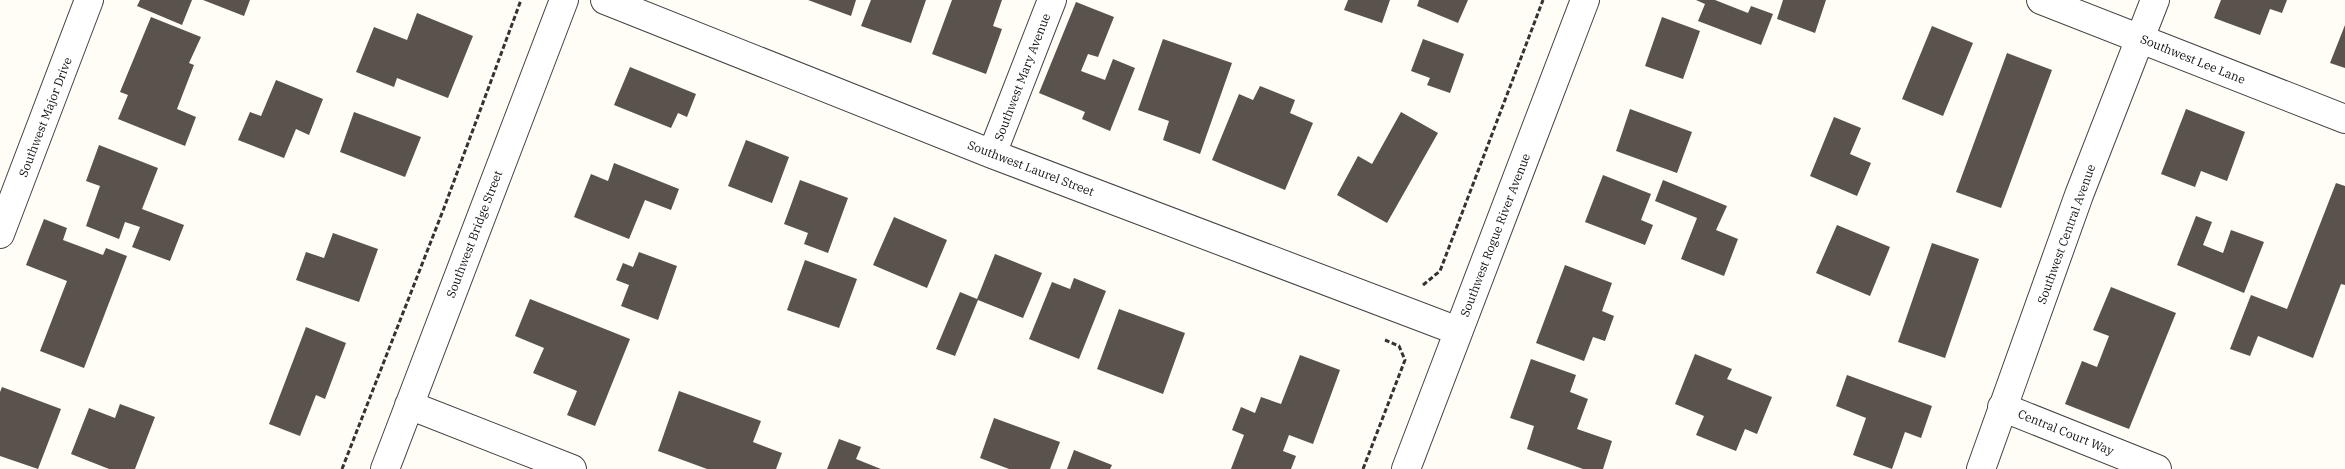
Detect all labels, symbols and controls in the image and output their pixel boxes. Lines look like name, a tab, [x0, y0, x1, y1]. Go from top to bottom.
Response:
street label: Southwest Mary Avenue	[991, 11, 1053, 143]
street label: Southwest Lee Lane	[2138, 31, 2248, 87]
street label: Southwest Major Drive	[15, 55, 75, 179]
street label: Southwest Laurel Street	[966, 137, 1096, 199]
street label: Southwest Rogue River Avenue	[1457, 151, 1533, 319]
street label: Southwest Central Avenue	[2034, 162, 2098, 306]
street label: Southwest Bridge Street	[443, 168, 505, 300]
street label: Central Court Way	[2016, 406, 2117, 458]

